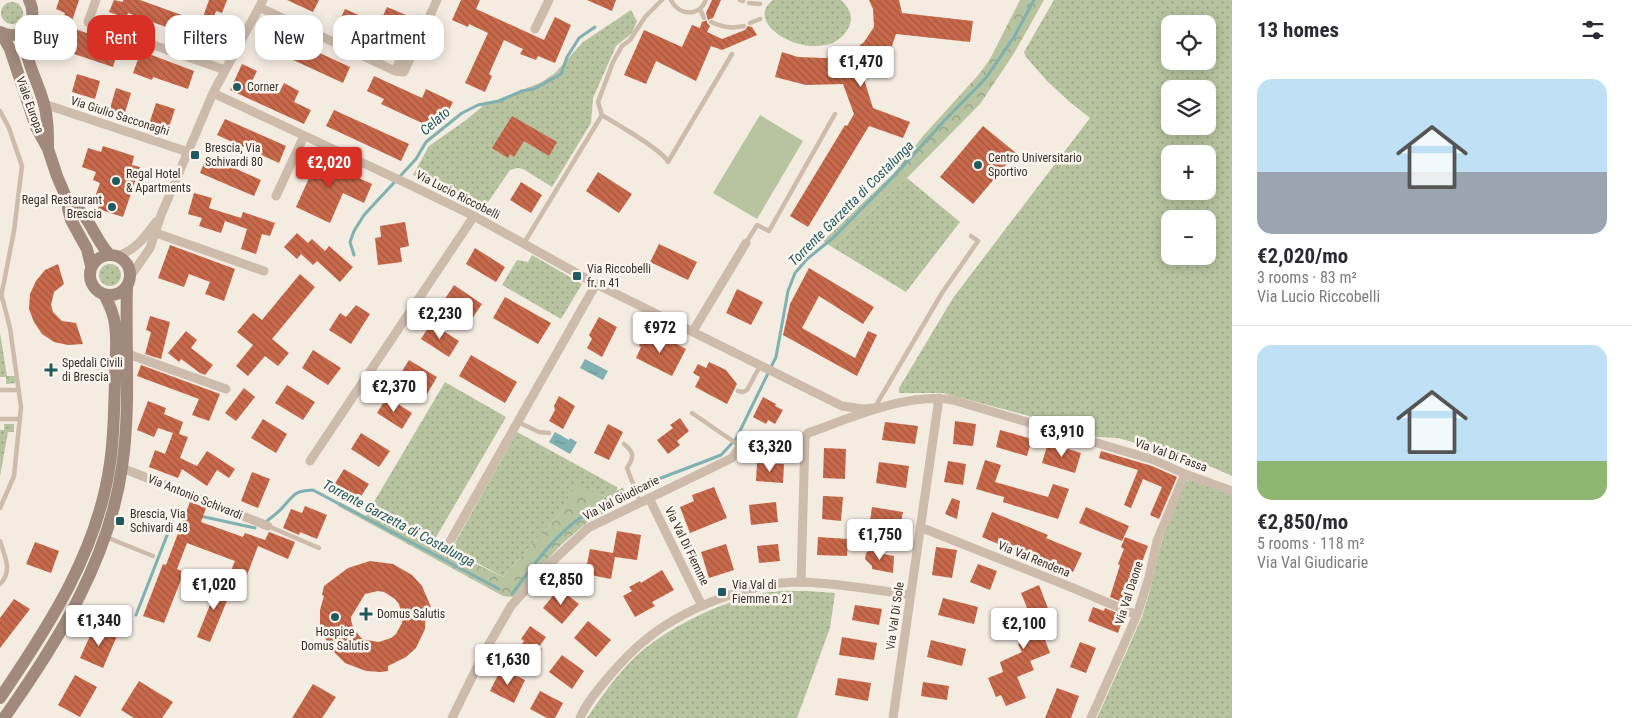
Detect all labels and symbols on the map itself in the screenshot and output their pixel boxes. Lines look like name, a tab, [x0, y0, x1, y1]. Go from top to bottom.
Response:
pin: €1,470	[820, 46, 902, 88]
street label: Viale Europa	[13, 75, 47, 135]
place label: Corner	[247, 80, 279, 94]
marker: Corner	[231, 81, 243, 93]
street label: Via Giulio Sacconaghi	[69, 93, 171, 139]
water label: Celato	[417, 104, 453, 138]
water label: Torrente Garzetta di Costalunga	[785, 137, 917, 269]
place label: Brescia, Via Schivardi 80	[205, 141, 263, 169]
pin: €2,020	[288, 146, 370, 189]
marker: Brescia, Via Schivardi 80	[189, 149, 201, 161]
place label: Centro Universitario Sportivo	[988, 151, 1082, 179]
marker: Centro Universitario Sportivo	[972, 159, 984, 171]
place label: Regal Hotel & Apartments	[126, 167, 191, 195]
street label: Via Lucio Riccobelli	[414, 168, 502, 222]
marker: Regal Hotel & Apartments	[110, 175, 122, 187]
place label: Regal Restaurant Brescia	[22, 193, 102, 221]
marker: Regal Restaurant Brescia	[106, 201, 118, 213]
place label: Via Riccobelli fr. n 41	[587, 262, 651, 290]
marker: Via Riccobelli fr. n 41	[571, 270, 583, 282]
pin: €2,230	[399, 298, 481, 340]
pin: €972	[630, 312, 690, 354]
place label: Spedali Civili di Brescia	[62, 356, 123, 384]
marker: Spedali Civili di Brescia	[44, 363, 58, 377]
pin: €2,370	[353, 370, 435, 413]
pin: €3,910	[1021, 416, 1103, 458]
pin: €3,320	[729, 430, 811, 473]
street label: Via Val Di Fassa	[1133, 435, 1209, 475]
street label: Via Antonio Schivardi	[146, 472, 244, 522]
street label: Via Val Giudicarie	[581, 473, 662, 523]
water label: Torrente Garzetta di Costalunga	[320, 476, 478, 570]
street label: Via Val Di Fiemme	[662, 504, 712, 588]
place label: Brescia, Via Schivardi 48	[130, 507, 188, 535]
marker: Brescia, Via Schivardi 48	[114, 515, 126, 527]
pin: €1,750	[839, 518, 921, 561]
street label: Via Val Rendena	[996, 538, 1072, 580]
street label: Via Val Daone	[1112, 559, 1146, 626]
pin: €2,850	[520, 564, 602, 606]
pin: €1,020	[173, 568, 255, 611]
place label: Via Val di Fiemme n 21	[732, 578, 793, 606]
street label: Via Val Di Sole	[883, 581, 907, 651]
marker: Via Val di Fiemme n 21	[716, 586, 728, 598]
pin: €1,340	[58, 604, 140, 647]
marker: Domus Salutis	[359, 607, 373, 621]
place label: Domus Salutis	[377, 607, 445, 621]
pin: €2,100	[983, 608, 1065, 650]
marker: Hospice Domus Salutis	[329, 611, 341, 623]
place label: Hospice Domus Salutis	[301, 625, 369, 653]
pin: €1,630	[467, 644, 549, 686]

